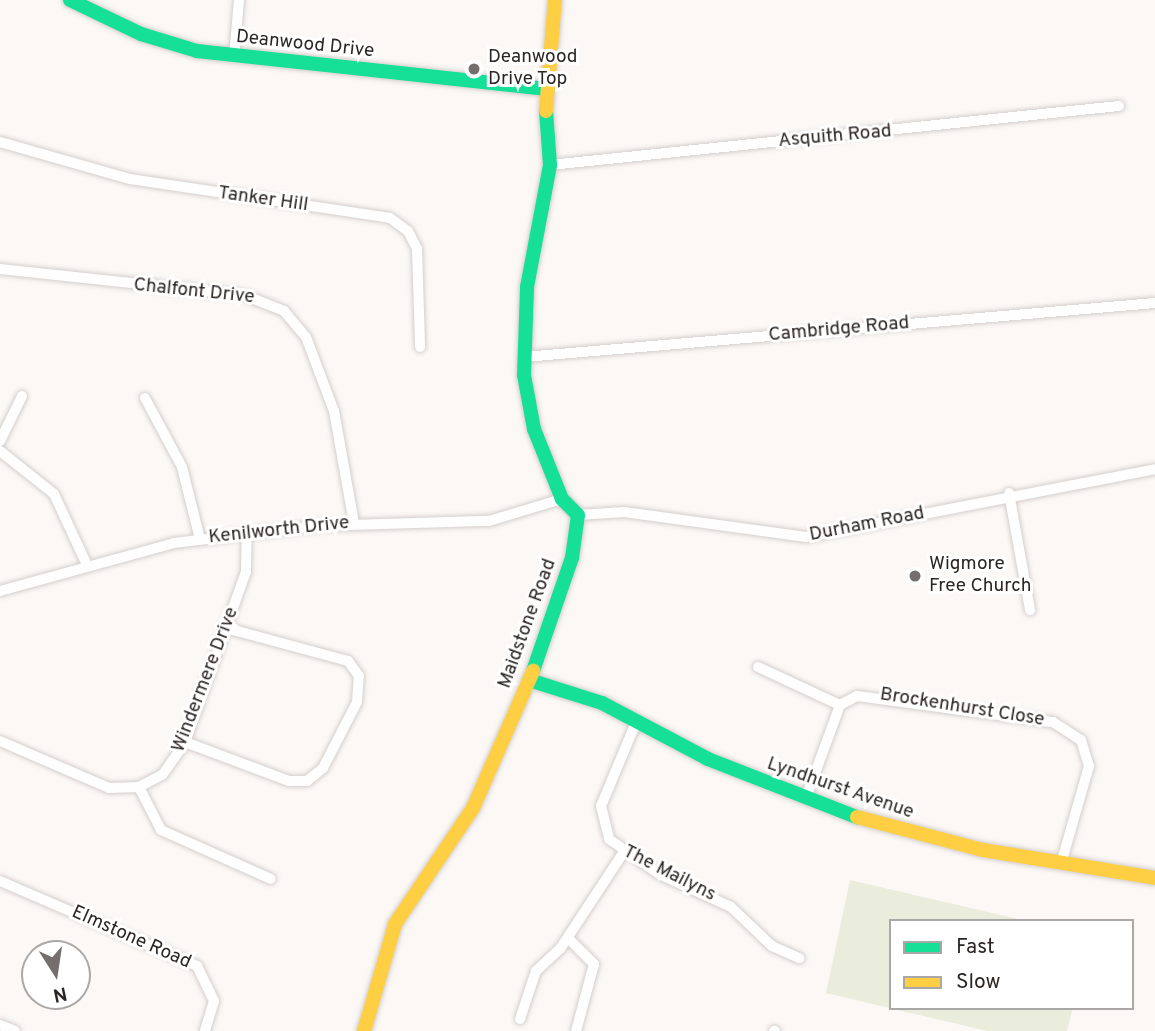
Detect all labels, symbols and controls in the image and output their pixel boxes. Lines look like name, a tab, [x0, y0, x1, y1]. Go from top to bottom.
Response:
street label: Deanwood Drive	[235, 26, 375, 64]
place label: Deanwood Drive Top	[488, 47, 578, 91]
marker: Deanwood Drive Top	[466, 61, 482, 77]
street label: Asquith Road	[777, 121, 893, 153]
street label: Tanker Hill	[217, 182, 309, 218]
street label: Chalfont Drive	[132, 274, 256, 310]
street label: Cambridge Road	[768, 312, 910, 348]
street label: Durham Road	[808, 503, 926, 547]
street label: Kenilworth Drive	[207, 512, 351, 550]
place label: Wigmore Free Church	[929, 554, 1031, 598]
street label: Maidstone Road	[494, 556, 562, 692]
marker: Wigmore Free Church	[907, 568, 923, 584]
street label: Windermere Drive	[168, 604, 244, 756]
street label: Brockenhurst Close	[878, 684, 1046, 732]
street label: Lyndhurst Avenue	[763, 753, 917, 825]
street label: The Mailyns	[619, 841, 719, 907]
street label: Elmstone Road	[68, 901, 194, 975]
legend	[889, 919, 1134, 1010]
text: Fast	[956, 934, 995, 961]
north arrow	[21, 940, 91, 1010]
text: Slow	[956, 969, 1001, 996]
text: N	[51, 980, 69, 1007]

